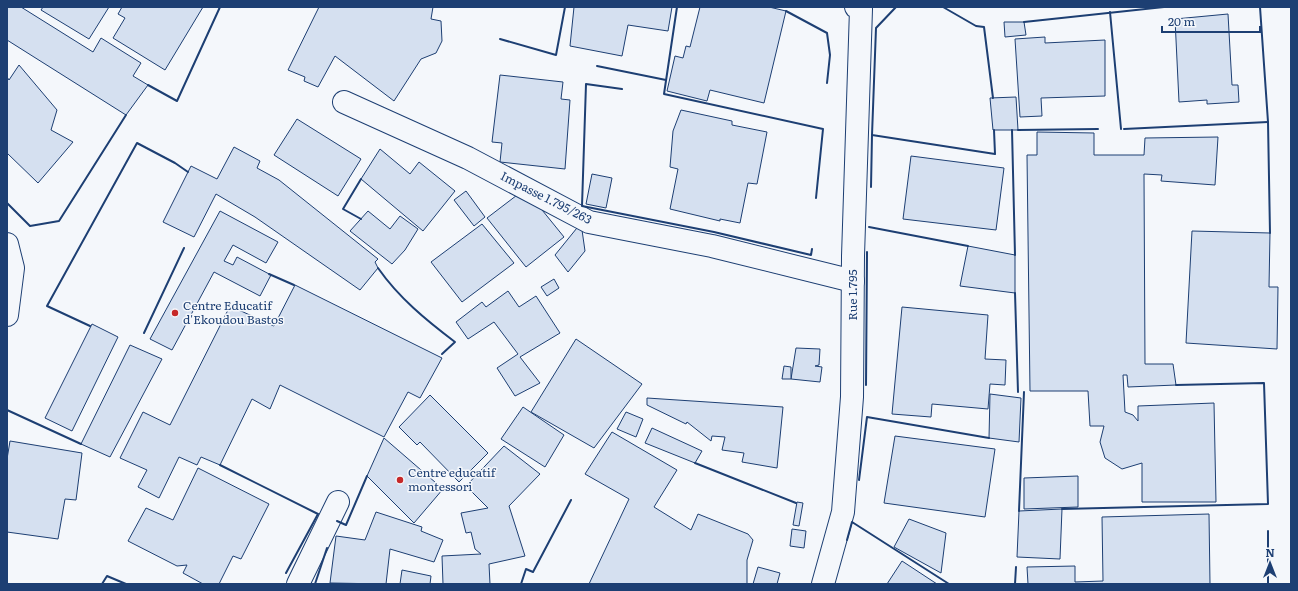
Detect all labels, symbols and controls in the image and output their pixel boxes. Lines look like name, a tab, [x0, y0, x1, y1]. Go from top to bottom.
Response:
scale bar	[1162, 8, 1260, 34]
text: 20 m	[1168, 12, 1195, 30]
street label: Impasse 1.795/263	[498, 166, 595, 228]
street label: Rue 1.795	[843, 269, 861, 321]
place label: Centre Educatif d'Ekoudou Bastos	[183, 296, 284, 328]
marker: Centre Educatif d'Ekoudou Bastos	[170, 308, 180, 318]
place label: Centre educatif montessori	[408, 463, 497, 495]
marker: Centre educatif montessori	[395, 475, 405, 485]
north arrow	[1250, 543, 1290, 583]
text: N	[1265, 544, 1275, 560]

